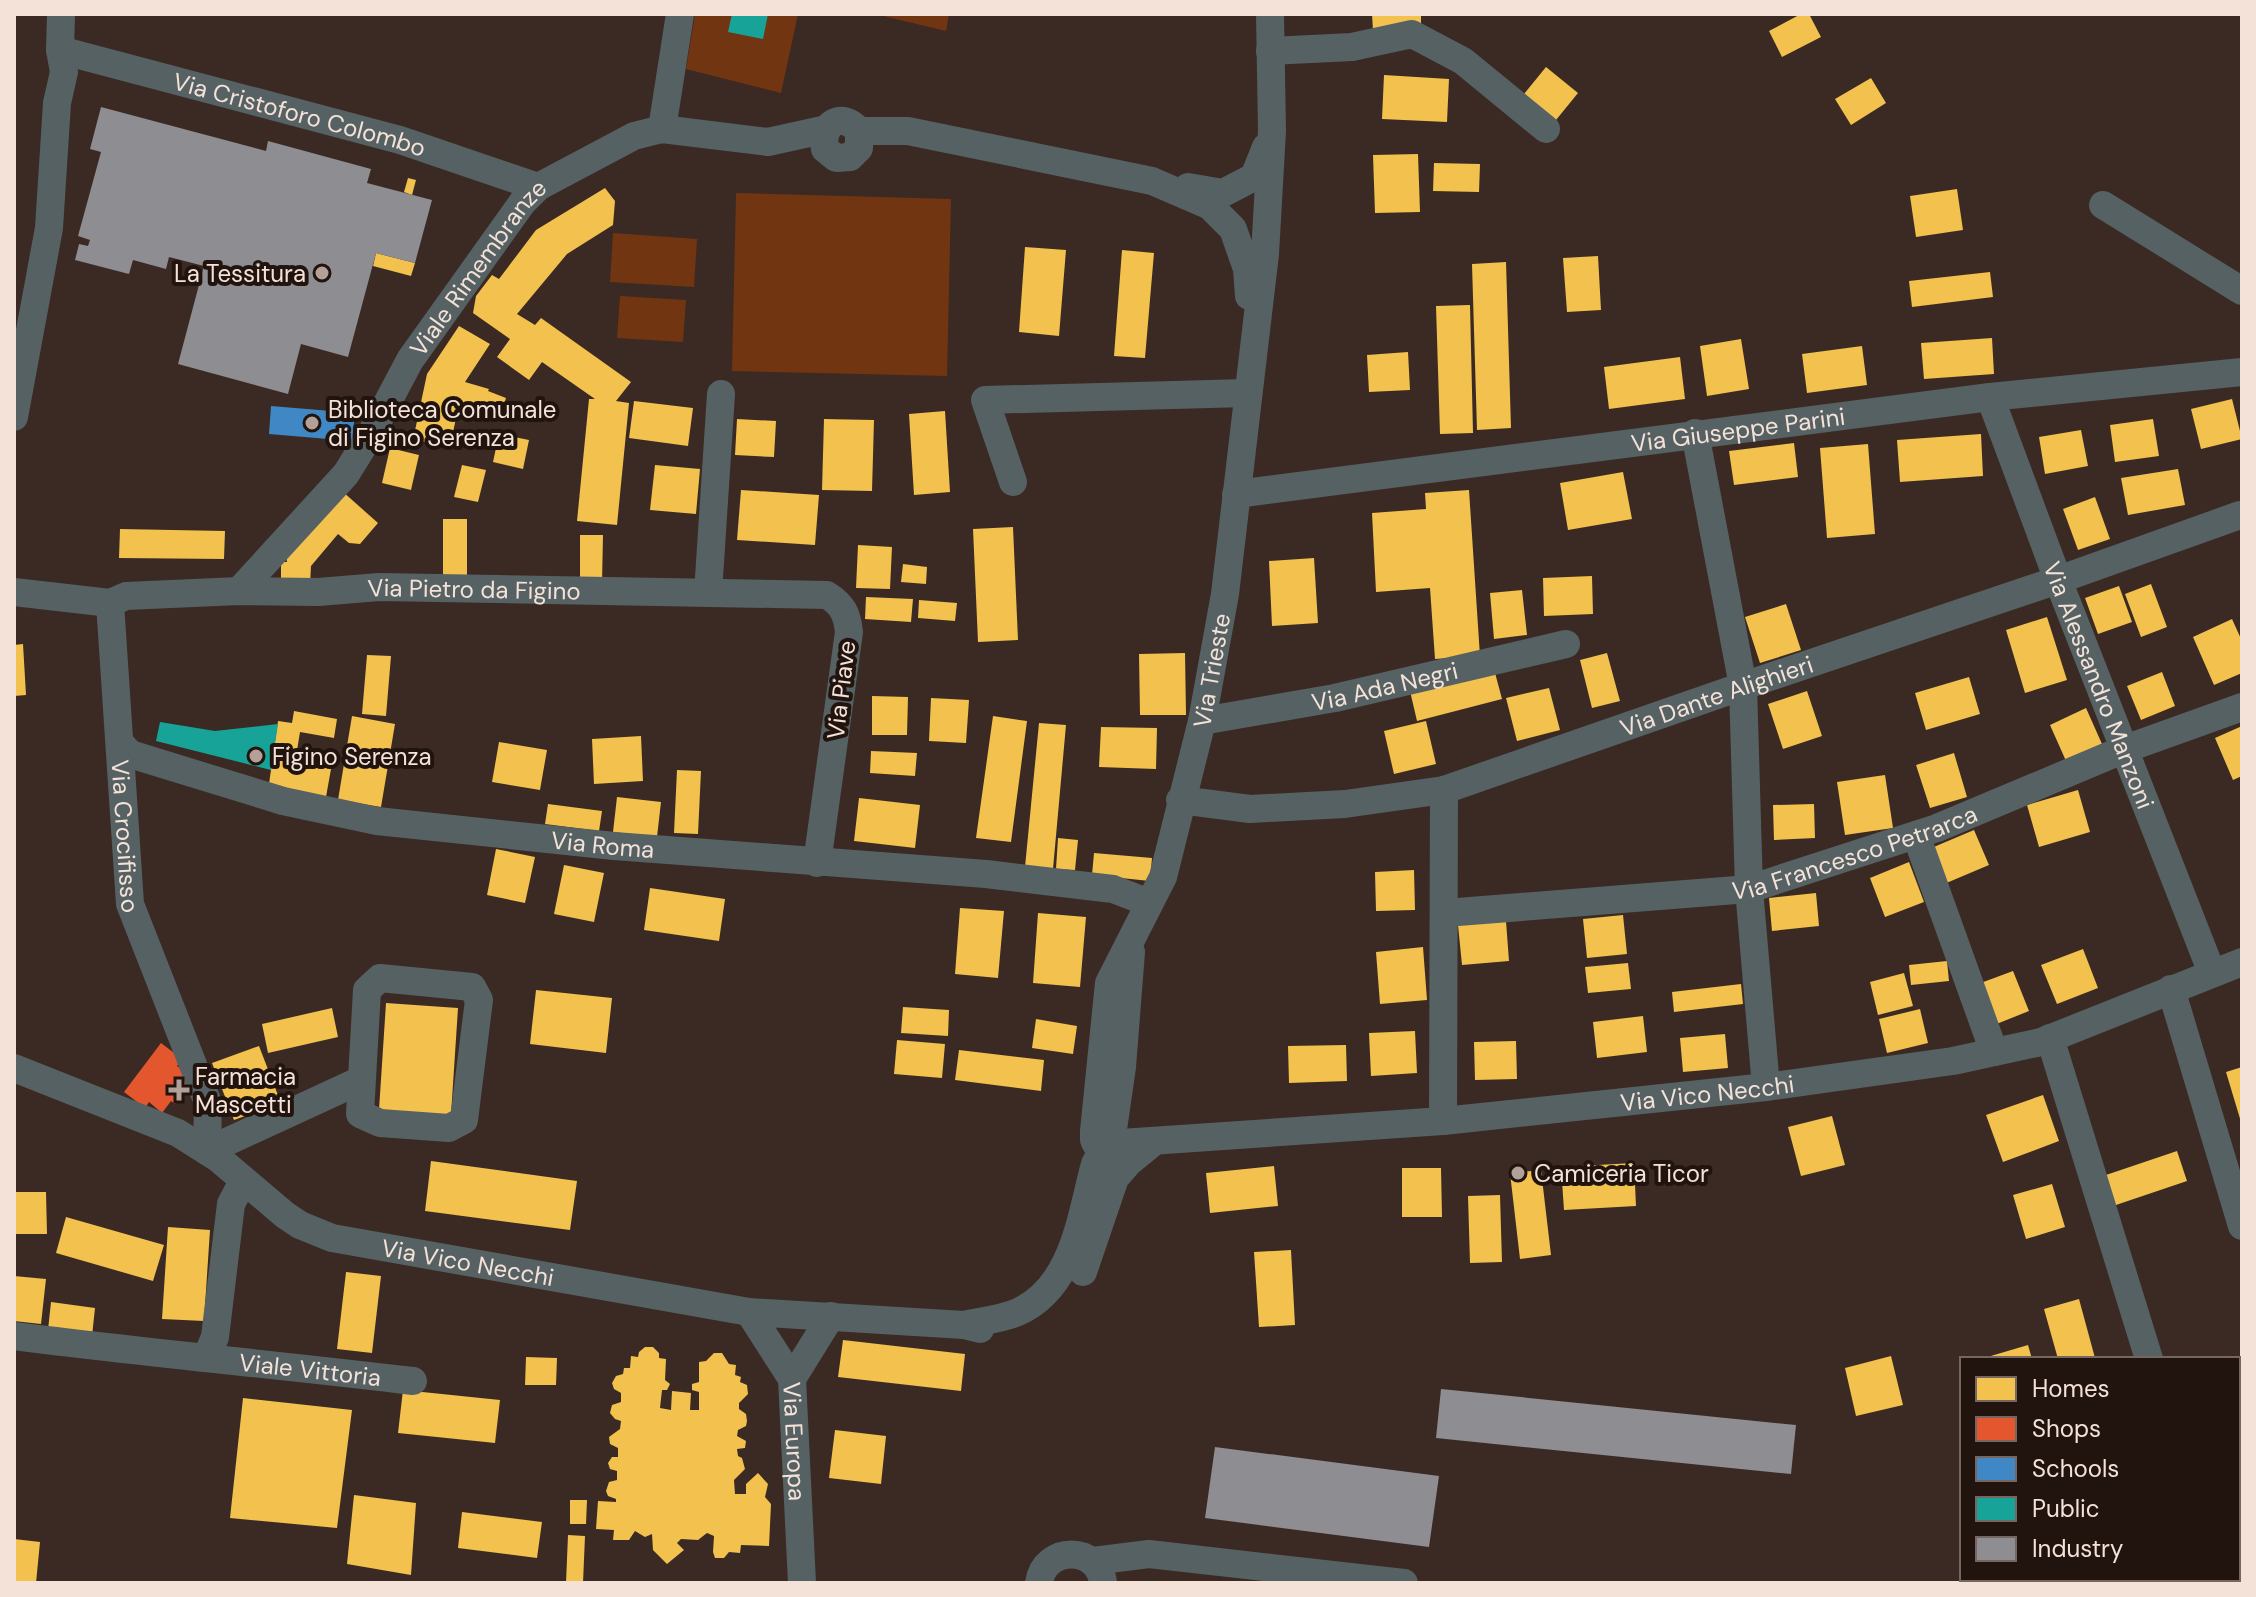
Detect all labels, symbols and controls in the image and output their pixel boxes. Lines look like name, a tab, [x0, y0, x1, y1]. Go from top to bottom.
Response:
street label: Via Cristoforo Colombo	[170, 65, 430, 163]
street label: Viale Rimembranze	[402, 172, 553, 362]
place label: La Tessitura	[174, 258, 306, 289]
marker: La Tessitura	[313, 264, 331, 282]
place label: Biblioteca Comunale di Figino Serenza	[328, 394, 556, 453]
street label: Via Giuseppe Parini	[1629, 400, 1847, 459]
marker: Biblioteca Comunale di Figino Serenza	[303, 414, 321, 432]
street label: Via Alessandro Manzoni	[2037, 557, 2162, 813]
street label: Via Pietro da Figino	[366, 571, 581, 606]
street label: Via Trieste	[1186, 611, 1237, 730]
street label: Via Piave	[820, 639, 862, 741]
street label: Via Dante Alighieri	[1616, 648, 1817, 743]
street label: Via Ada Negri	[1309, 654, 1461, 717]
place label: Figino Serenza	[272, 741, 432, 772]
marker: Figino Serenza	[247, 747, 265, 765]
street label: Via Crocifisso	[105, 759, 147, 917]
street label: Via Francesco Petrarca	[1731, 798, 1982, 906]
street label: Via Roma	[550, 824, 655, 864]
place label: Farmacia Mascetti	[195, 1061, 296, 1120]
street label: Via Vico Necchi	[1619, 1068, 1796, 1118]
marker: Farmacia Mascetti	[170, 1081, 188, 1099]
place label: Camiceria Ticor	[1534, 1158, 1709, 1189]
marker: Camiceria Ticor	[1509, 1164, 1527, 1182]
street label: Via Vico Necchi	[379, 1232, 557, 1293]
street label: Viale Vittoria	[238, 1346, 383, 1393]
legend	[1960, 1357, 2240, 1581]
text: Homes	[2032, 1373, 2110, 1404]
street label: Via Europa	[777, 1381, 813, 1502]
text: Shops	[2032, 1413, 2101, 1444]
text: Schools	[2032, 1453, 2119, 1484]
text: Public	[2032, 1493, 2100, 1524]
text: Industry	[2032, 1533, 2123, 1564]

